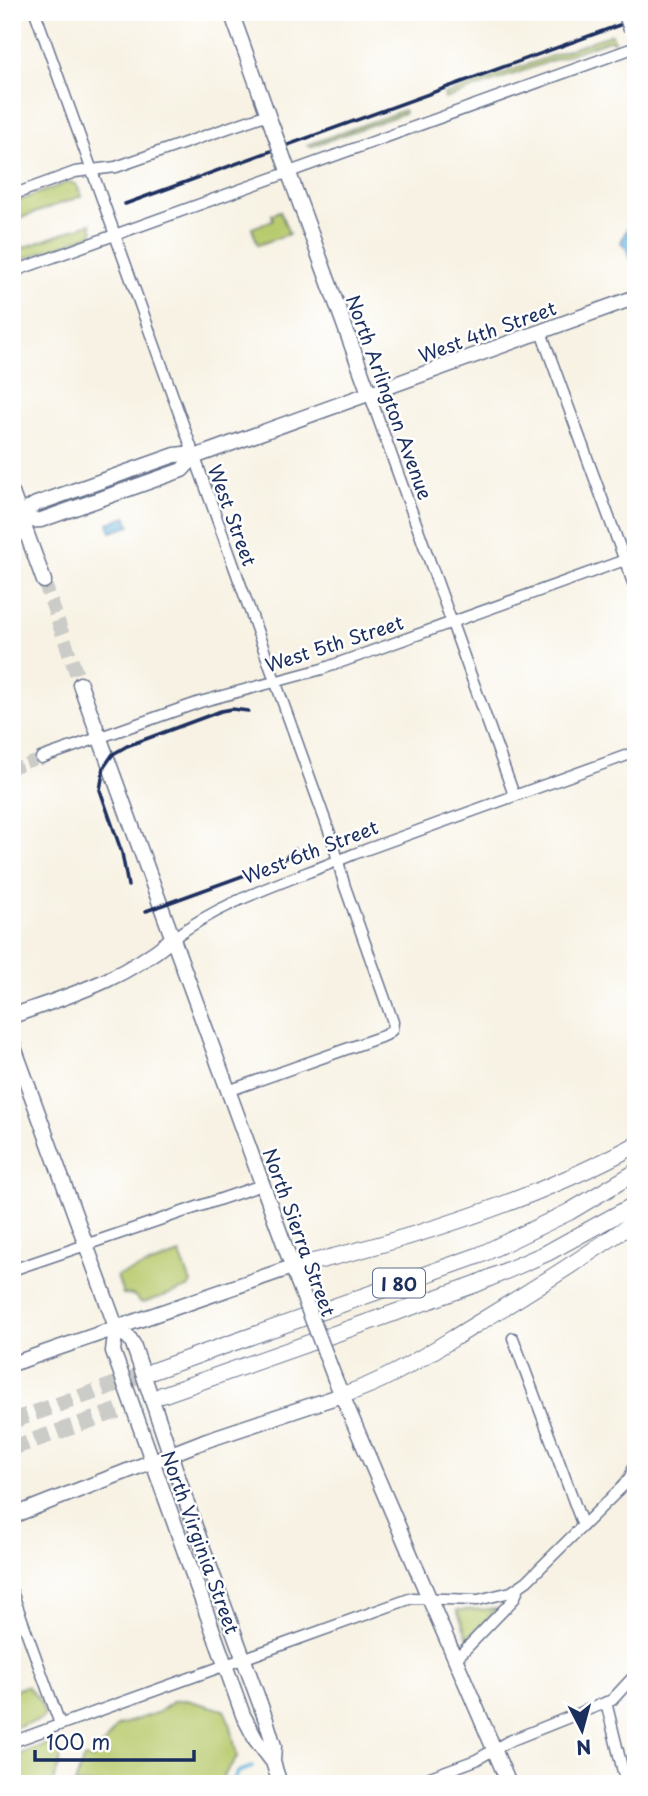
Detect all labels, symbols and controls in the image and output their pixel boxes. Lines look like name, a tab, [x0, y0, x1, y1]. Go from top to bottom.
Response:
street label: North Arlington Avenue	[340, 291, 440, 503]
street label: West 4th Street	[414, 293, 560, 369]
street label: West Street	[202, 460, 264, 570]
street label: West 5th Street	[261, 607, 407, 679]
street label: West 6th Street	[238, 812, 382, 890]
street label: North Sierra Street	[257, 1144, 344, 1320]
road number: I 80	[373, 1268, 425, 1298]
street label: North Virginia Street	[155, 1446, 247, 1638]
north arrow	[546, 1694, 616, 1764]
scale bar	[35, 1719, 194, 1763]
text: 100 m	[46, 1725, 110, 1757]
text: N	[575, 1733, 593, 1763]

